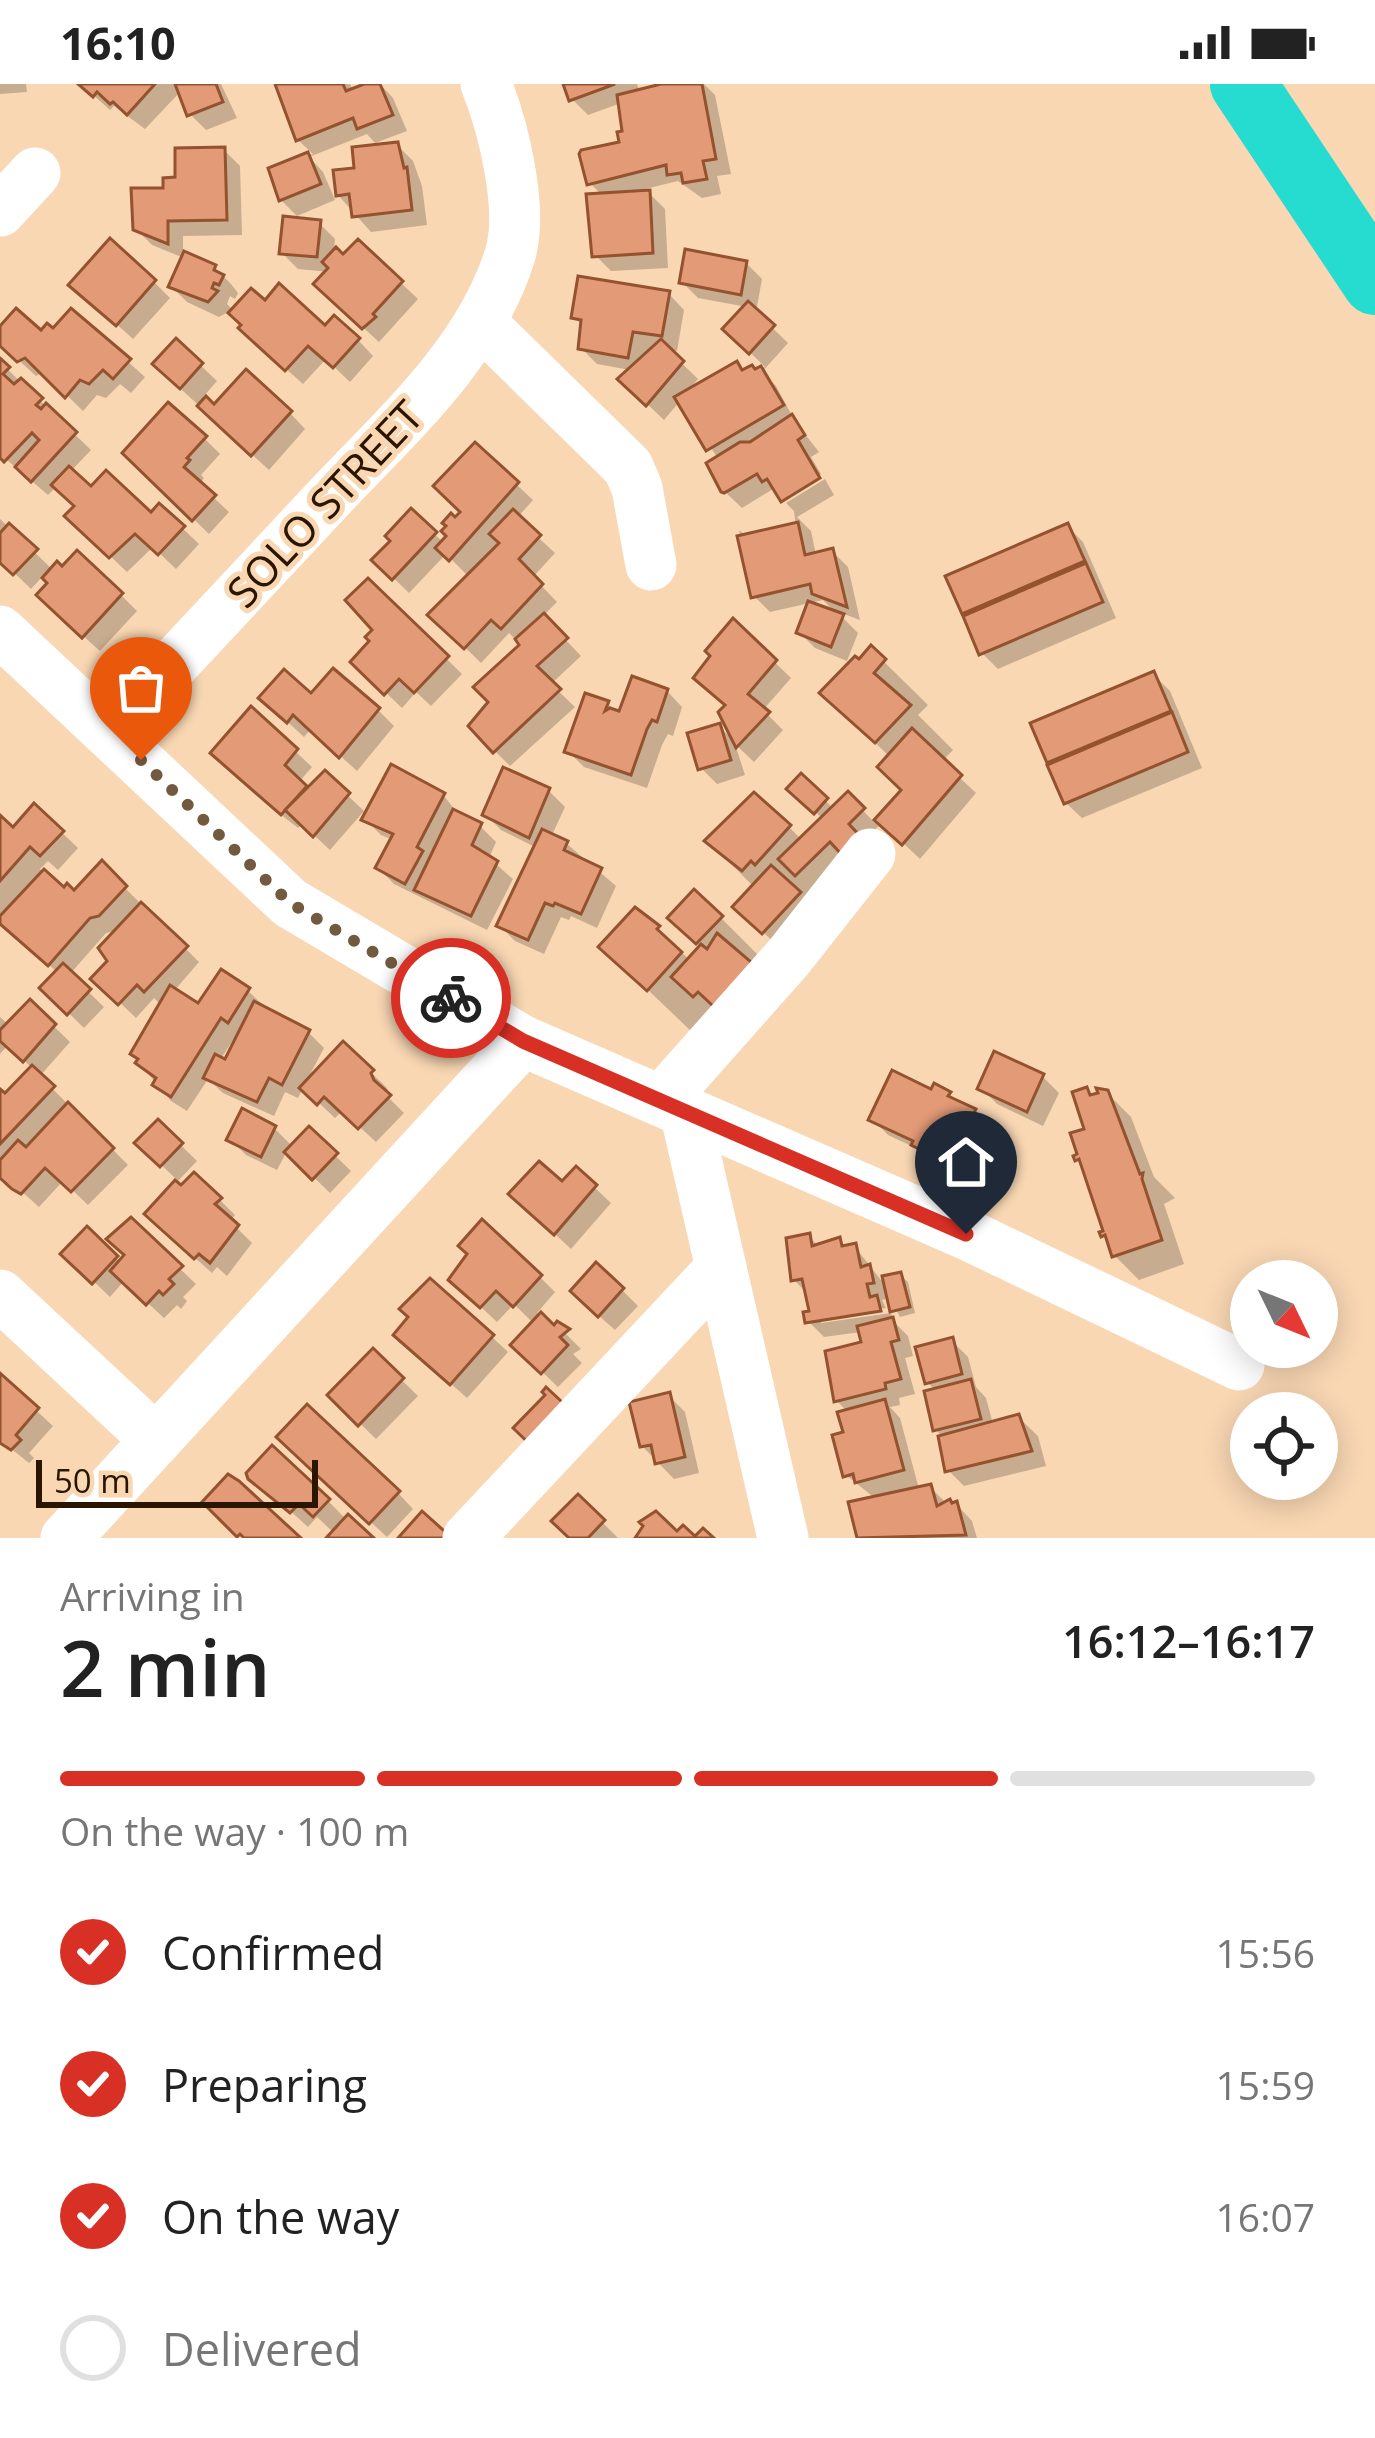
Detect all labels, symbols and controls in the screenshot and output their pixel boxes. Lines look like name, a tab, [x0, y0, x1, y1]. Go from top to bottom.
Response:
text: 16:10	[60, 12, 176, 73]
street label: SOLO STREET	[213, 387, 435, 619]
pin	[90, 637, 192, 760]
icon: bag	[108, 655, 174, 721]
courier	[391, 938, 511, 1058]
icon: bike	[418, 965, 484, 1031]
pin	[915, 1111, 1017, 1234]
icon: home	[933, 1129, 999, 1195]
north arrow	[1230, 1260, 1338, 1368]
map controls	[1230, 1260, 1338, 1500]
button: locate	[1230, 1392, 1338, 1500]
scale bar	[36, 1454, 318, 1507]
text: 50 m	[54, 1458, 131, 1503]
text: Arriving in	[60, 1569, 245, 1622]
text: 16:12–16:17	[1062, 1610, 1315, 1671]
text: 2 min	[60, 1614, 271, 1720]
text: On the way · 100 m	[60, 1804, 409, 1857]
icon: check	[60, 1919, 126, 1985]
text: Confirmed	[162, 1922, 384, 1983]
text: 15:56	[1216, 1926, 1315, 1979]
icon: check	[60, 2051, 126, 2117]
text: Preparing	[162, 2054, 367, 2115]
text: 15:59	[1216, 2058, 1315, 2111]
icon: check	[60, 2183, 126, 2249]
text: On the way	[162, 2186, 399, 2247]
text: 16:07	[1216, 2190, 1315, 2243]
text: Delivered	[162, 2318, 362, 2379]

